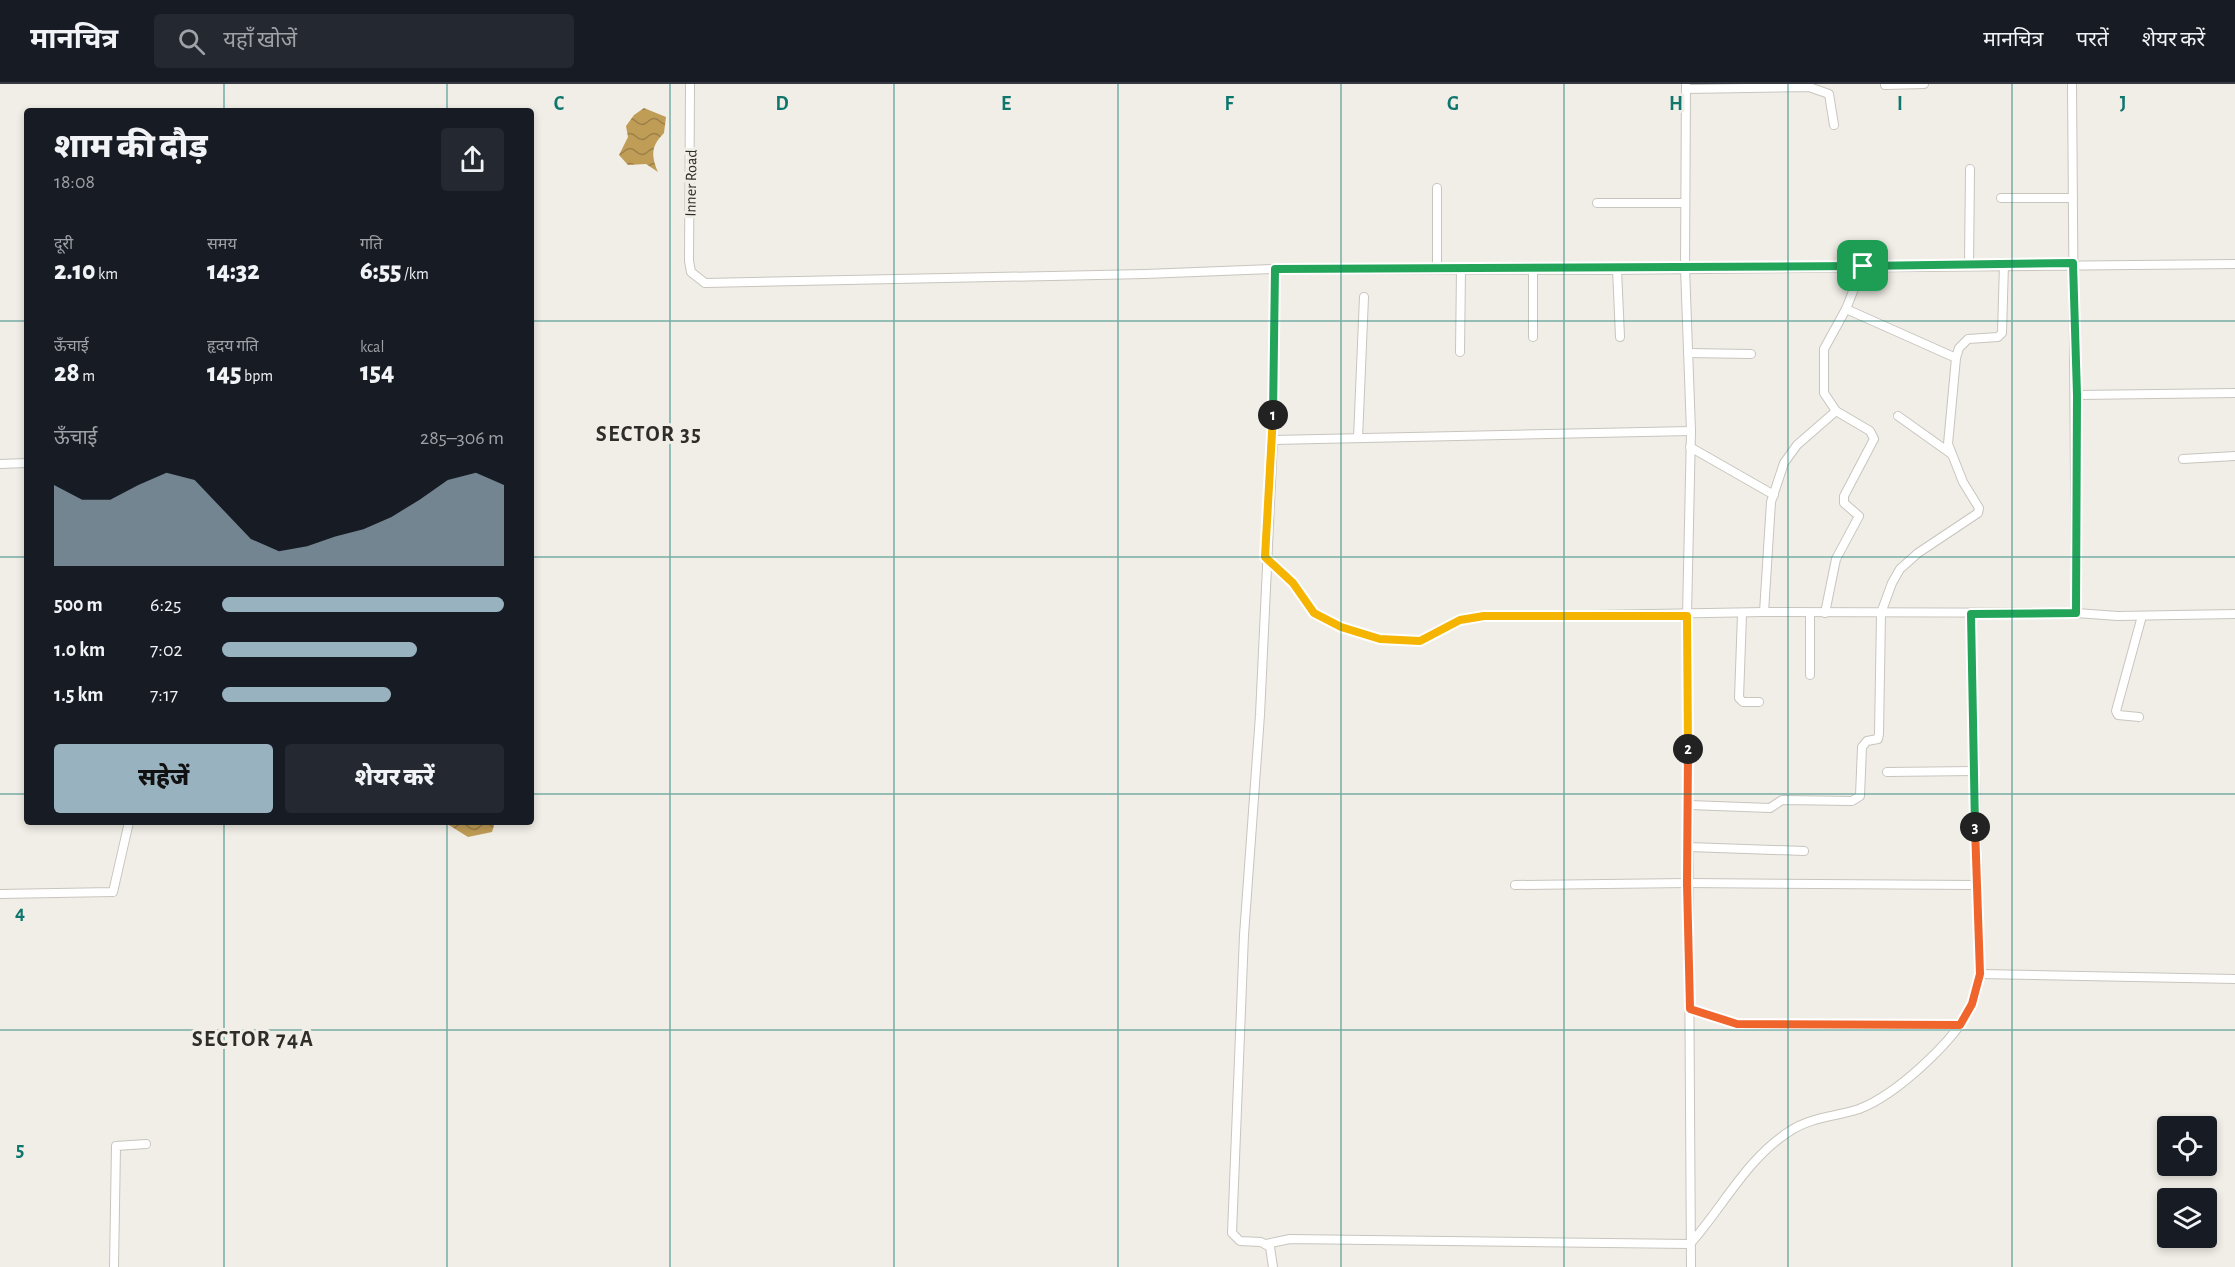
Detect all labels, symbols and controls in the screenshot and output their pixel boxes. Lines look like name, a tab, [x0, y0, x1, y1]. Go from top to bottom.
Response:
search box	[154, 14, 574, 68]
icon: search	[175, 25, 208, 58]
text: मानचित्र	[30, 26, 118, 54]
text: यहाँ खोजें	[223, 29, 297, 51]
text: मानचित्र	[1983, 29, 2043, 50]
text: परतें	[2076, 29, 2109, 50]
text: शेयर करें	[2142, 29, 2205, 50]
text: C	[554, 94, 565, 114]
text: D	[775, 94, 789, 114]
text: E	[1001, 94, 1011, 114]
text: F	[1224, 94, 1234, 114]
text: G	[1447, 94, 1459, 114]
text: H	[1669, 94, 1683, 114]
text: I	[1897, 94, 1903, 114]
text: J	[2120, 94, 2126, 114]
button: share	[441, 128, 504, 191]
text: शाम की दौड़	[54, 131, 208, 164]
street label: Inner Road	[682, 149, 700, 217]
text: 18:08	[54, 172, 95, 192]
text: दूरी	[54, 236, 73, 252]
text: समय	[207, 236, 237, 252]
text: गति	[360, 236, 382, 252]
pin	[1837, 240, 1888, 291]
icon: arrive	[1846, 249, 1879, 282]
text: 2.10	[54, 258, 95, 284]
text: 14:32	[207, 258, 260, 284]
text: 6:55	[360, 258, 401, 284]
text: km	[95, 266, 118, 282]
text: /km	[401, 266, 429, 282]
text: ऊँचाई	[54, 338, 89, 354]
text: हृदय गति	[207, 338, 259, 354]
text: kcal	[360, 339, 384, 355]
text: 154	[360, 359, 394, 385]
text: 28	[54, 360, 80, 386]
text: 145	[207, 360, 241, 386]
text: m	[80, 368, 95, 384]
text: bpm	[241, 368, 273, 384]
pin: 1	[1258, 400, 1288, 430]
text: 1	[1270, 407, 1276, 423]
district label: SECTOR 35	[596, 423, 702, 445]
text: ऊँचाई	[54, 428, 97, 448]
text: 285–306 m	[420, 428, 504, 448]
text: 500 m	[54, 595, 103, 615]
text: 6:25	[150, 595, 181, 615]
text: 1.0 km	[54, 640, 105, 660]
text: 7:02	[150, 640, 183, 660]
text: 1.5 km	[54, 685, 103, 705]
text: 7:17	[150, 685, 178, 705]
pin: 2	[1673, 734, 1703, 764]
text: 2	[1684, 741, 1692, 757]
button: सहेजें	[54, 744, 273, 813]
button: शेयर करें	[285, 744, 504, 813]
pin: 3	[1960, 812, 1990, 842]
text: 3	[1972, 819, 1978, 835]
text: 4	[15, 903, 25, 923]
district label: SECTOR 74A	[192, 1028, 314, 1050]
map controls	[2157, 1116, 2217, 1248]
button: locate	[2157, 1116, 2217, 1176]
text: 5	[16, 1140, 24, 1160]
button: layers	[2157, 1188, 2217, 1248]

